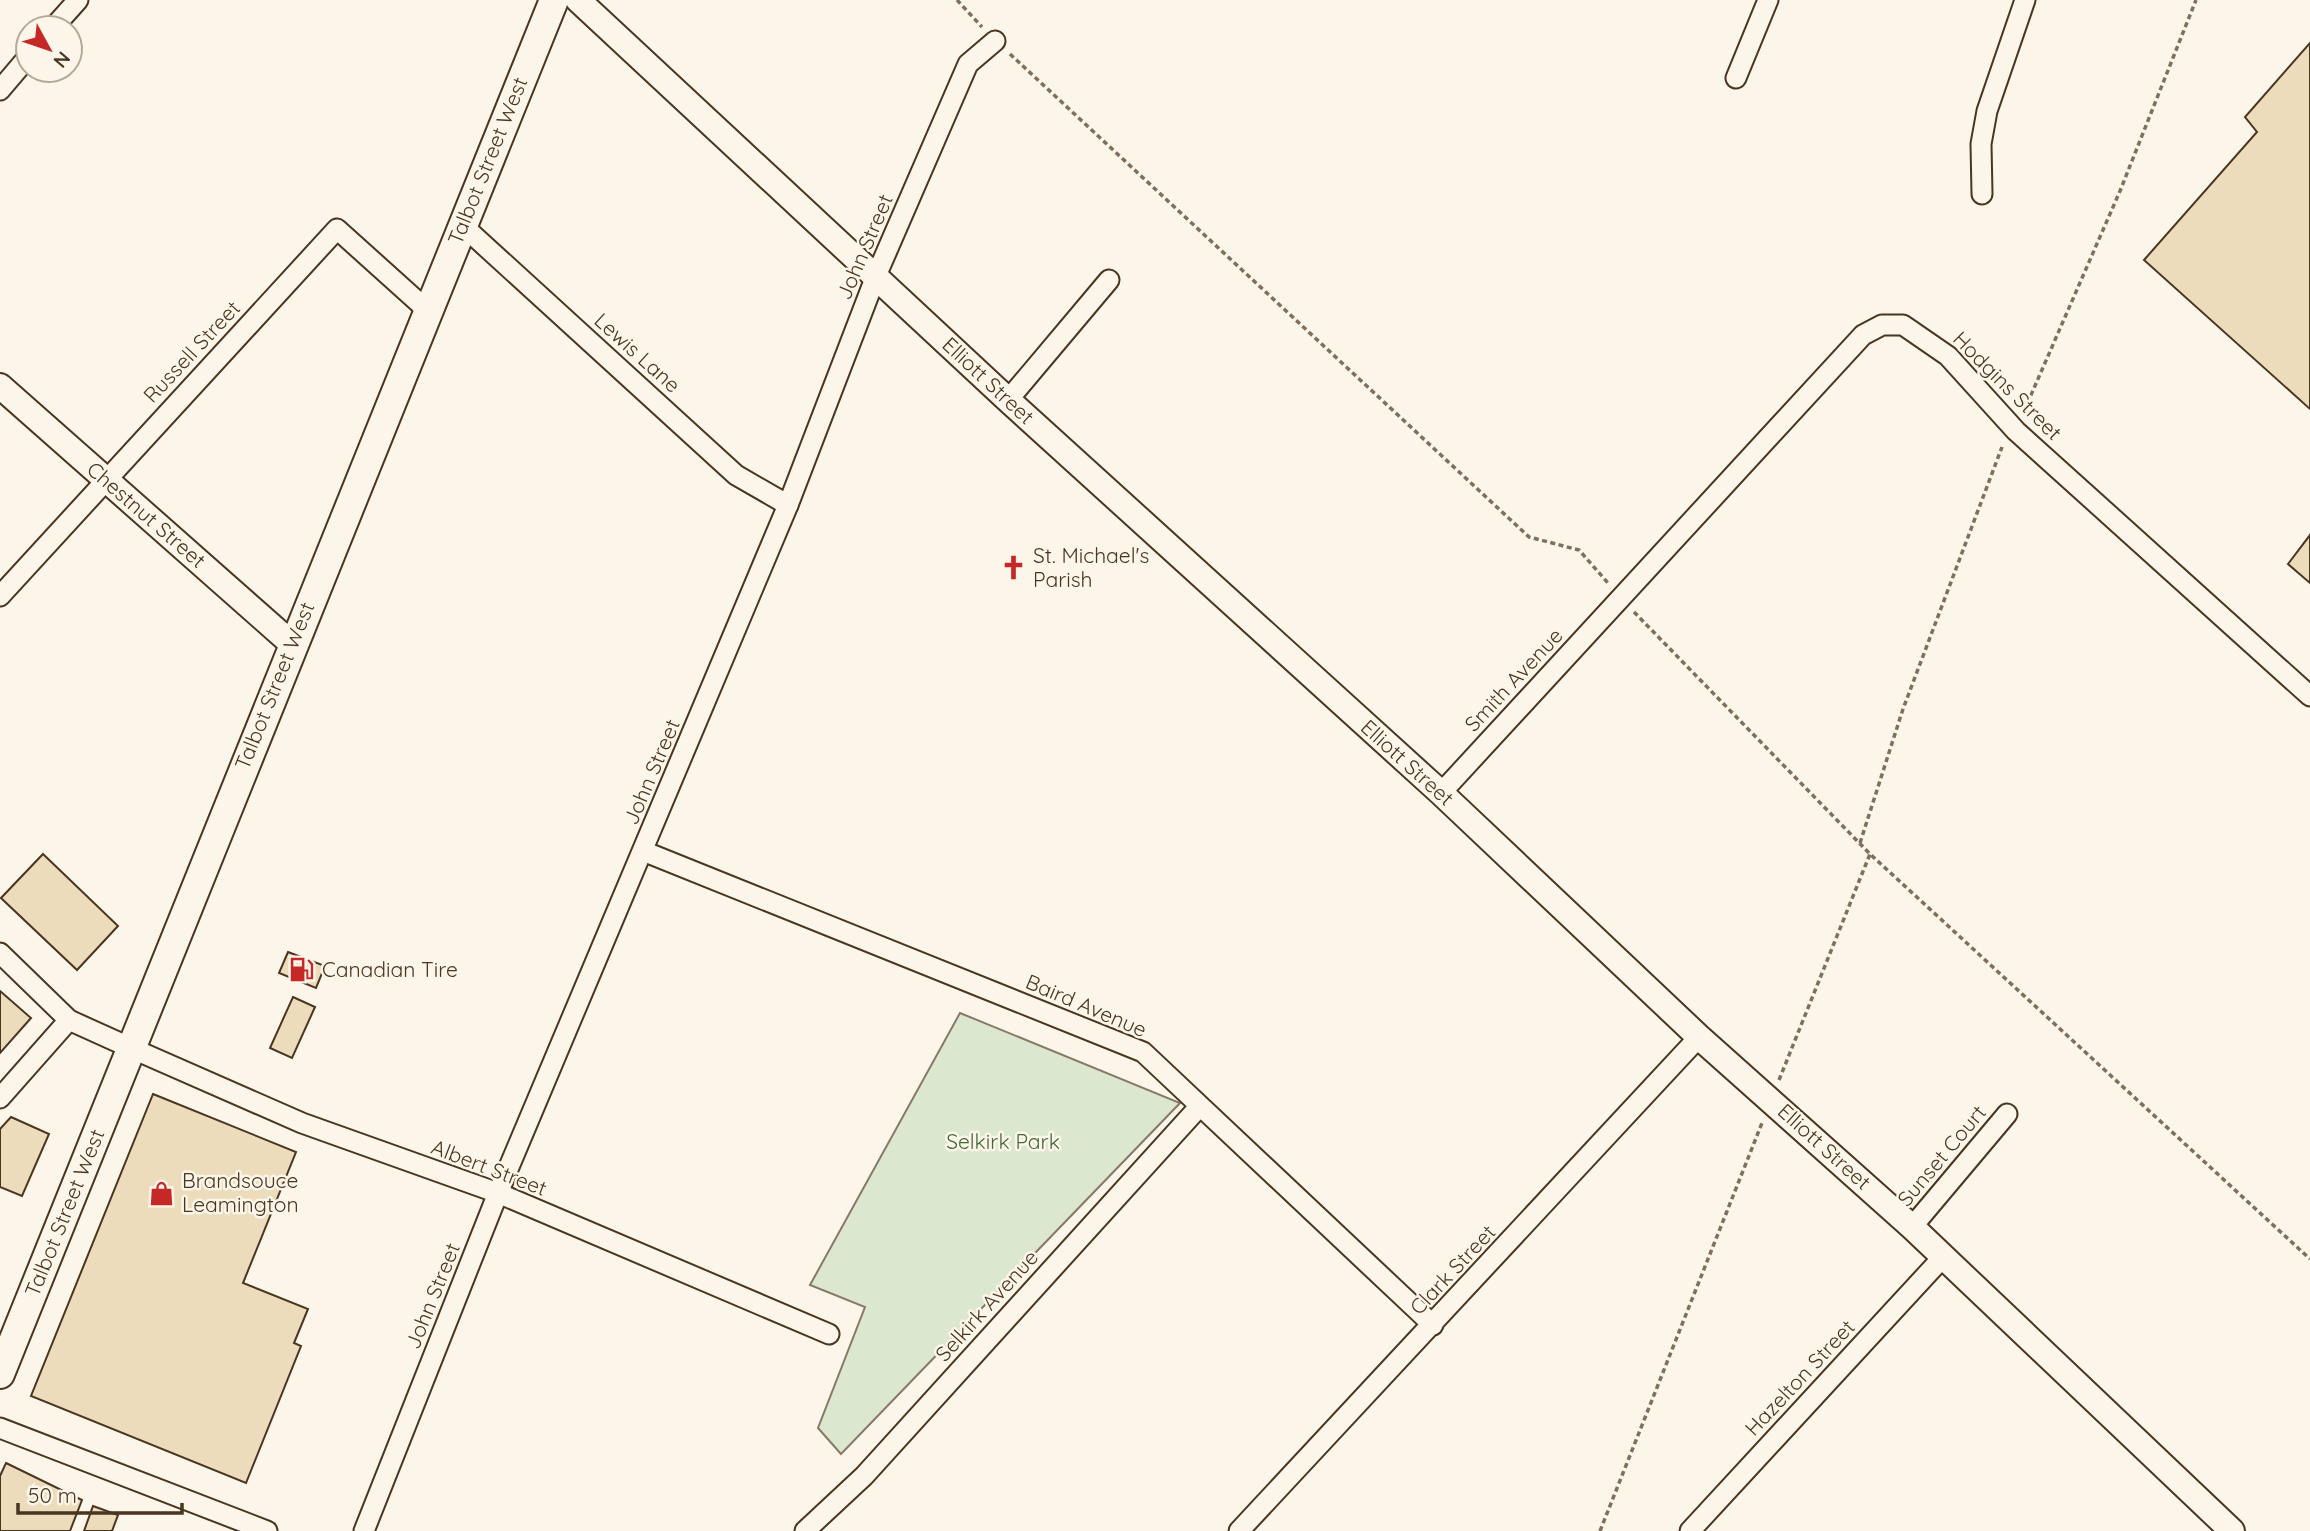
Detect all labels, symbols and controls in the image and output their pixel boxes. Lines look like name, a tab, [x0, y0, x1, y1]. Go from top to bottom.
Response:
north arrow	[14, 14, 84, 84]
text: N	[48, 47, 76, 73]
street label: Talbot Street West	[442, 73, 533, 248]
street label: John Street	[830, 190, 898, 303]
street label: Russell Street	[137, 295, 245, 408]
street label: Lewis Lane	[589, 307, 686, 398]
street label: Hodgins Street	[1948, 325, 2068, 445]
street label: Elliott Street	[937, 331, 1040, 429]
street label: Chestnut Street	[82, 456, 211, 573]
place label: St. Michael's Parish	[1033, 542, 1149, 592]
church icon: St. Michael's Parish	[999, 554, 1027, 582]
street label: Talbot Street West	[229, 598, 320, 773]
street label: Smith Avenue	[1459, 622, 1568, 736]
street label: Elliott Street	[1356, 714, 1460, 811]
street label: John Street	[617, 715, 685, 828]
fuel station icon: Canadian Tire	[288, 956, 316, 984]
place label: Canadian Tire	[322, 956, 458, 982]
street label: Baird Avenue	[1022, 968, 1151, 1042]
street label: Elliott Street	[1773, 1098, 1877, 1195]
street label: Sunset Court	[1891, 1100, 1991, 1211]
street label: Talbot Street West	[19, 1125, 110, 1300]
park label: Selkirk Park	[946, 1128, 1060, 1154]
street label: Albert Street	[428, 1133, 551, 1201]
place label: Brandsouce Leamington	[182, 1167, 299, 1217]
shop icon: Brandsouce Leamington	[148, 1179, 176, 1207]
street label: Clark Street	[1404, 1219, 1501, 1320]
street label: John Street	[399, 1239, 465, 1352]
street label: Selkirk Avenue	[929, 1244, 1043, 1366]
street label: Hazelton Street	[1739, 1314, 1860, 1441]
scale bar	[18, 1472, 182, 1516]
text: 50 m	[28, 1482, 77, 1508]

